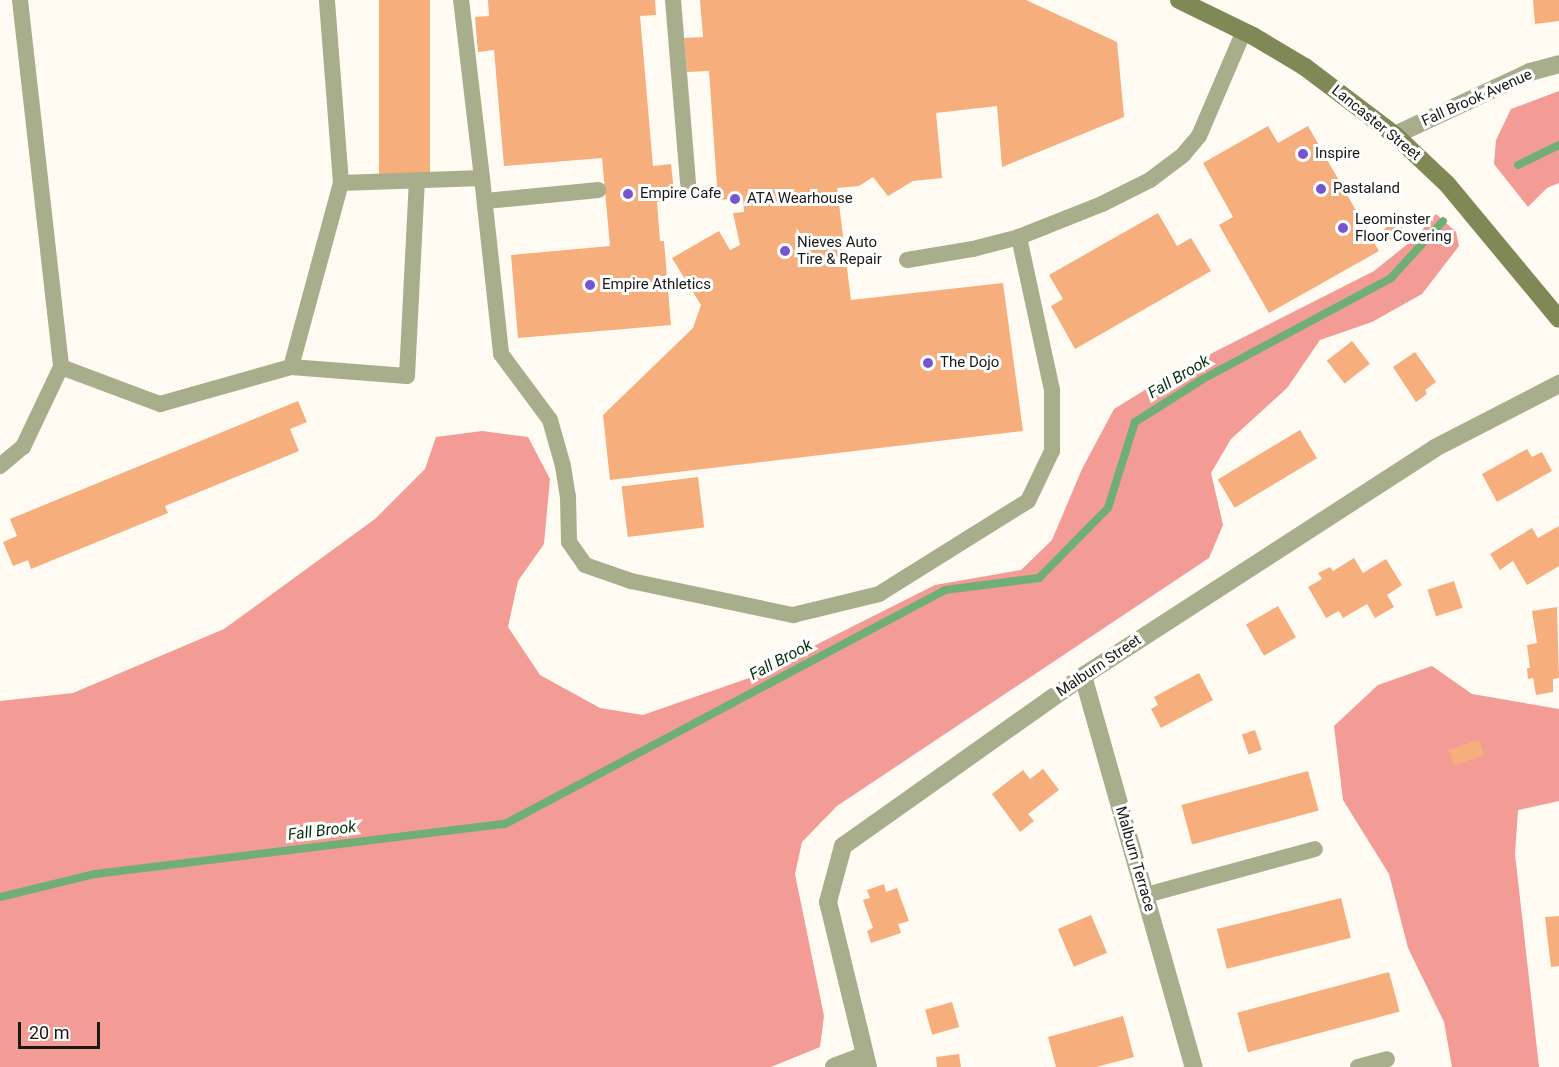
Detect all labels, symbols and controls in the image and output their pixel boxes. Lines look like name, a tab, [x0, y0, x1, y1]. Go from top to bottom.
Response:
street label: Fall Brook Avenue	[1419, 66, 1535, 130]
street label: Lancaster Street	[1328, 82, 1424, 164]
place label: Inspire	[1315, 145, 1360, 163]
marker: Inspire	[1296, 147, 1310, 161]
place label: Pastaland	[1333, 180, 1400, 198]
marker: Pastaland	[1314, 182, 1328, 196]
place label: Empire Cafe	[640, 185, 721, 203]
marker: Empire Cafe	[621, 187, 635, 201]
place label: ATA Wearhouse	[747, 190, 853, 208]
marker: ATA Wearhouse	[728, 192, 742, 206]
place label: Leominster Floor Covering	[1355, 210, 1452, 245]
marker: Leominster Floor Covering	[1336, 221, 1350, 235]
place label: Nieves Auto Tire & Repair	[797, 233, 882, 268]
marker: Nieves Auto Tire & Repair	[778, 244, 792, 258]
place label: Empire Athletics	[602, 276, 711, 294]
marker: Empire Athletics	[583, 278, 597, 292]
water label: Fall Brook	[1145, 351, 1213, 403]
place label: The Dojo	[940, 354, 999, 372]
marker: The Dojo	[921, 356, 935, 370]
street label: Malburn Street	[1053, 631, 1145, 701]
water label: Fall Brook	[746, 635, 816, 685]
street label: Malburn Terrace	[1111, 804, 1159, 914]
water label: Fall Brook	[287, 817, 357, 845]
scale bar	[21, 1010, 104, 1048]
text: 20 m	[29, 1022, 69, 1043]

